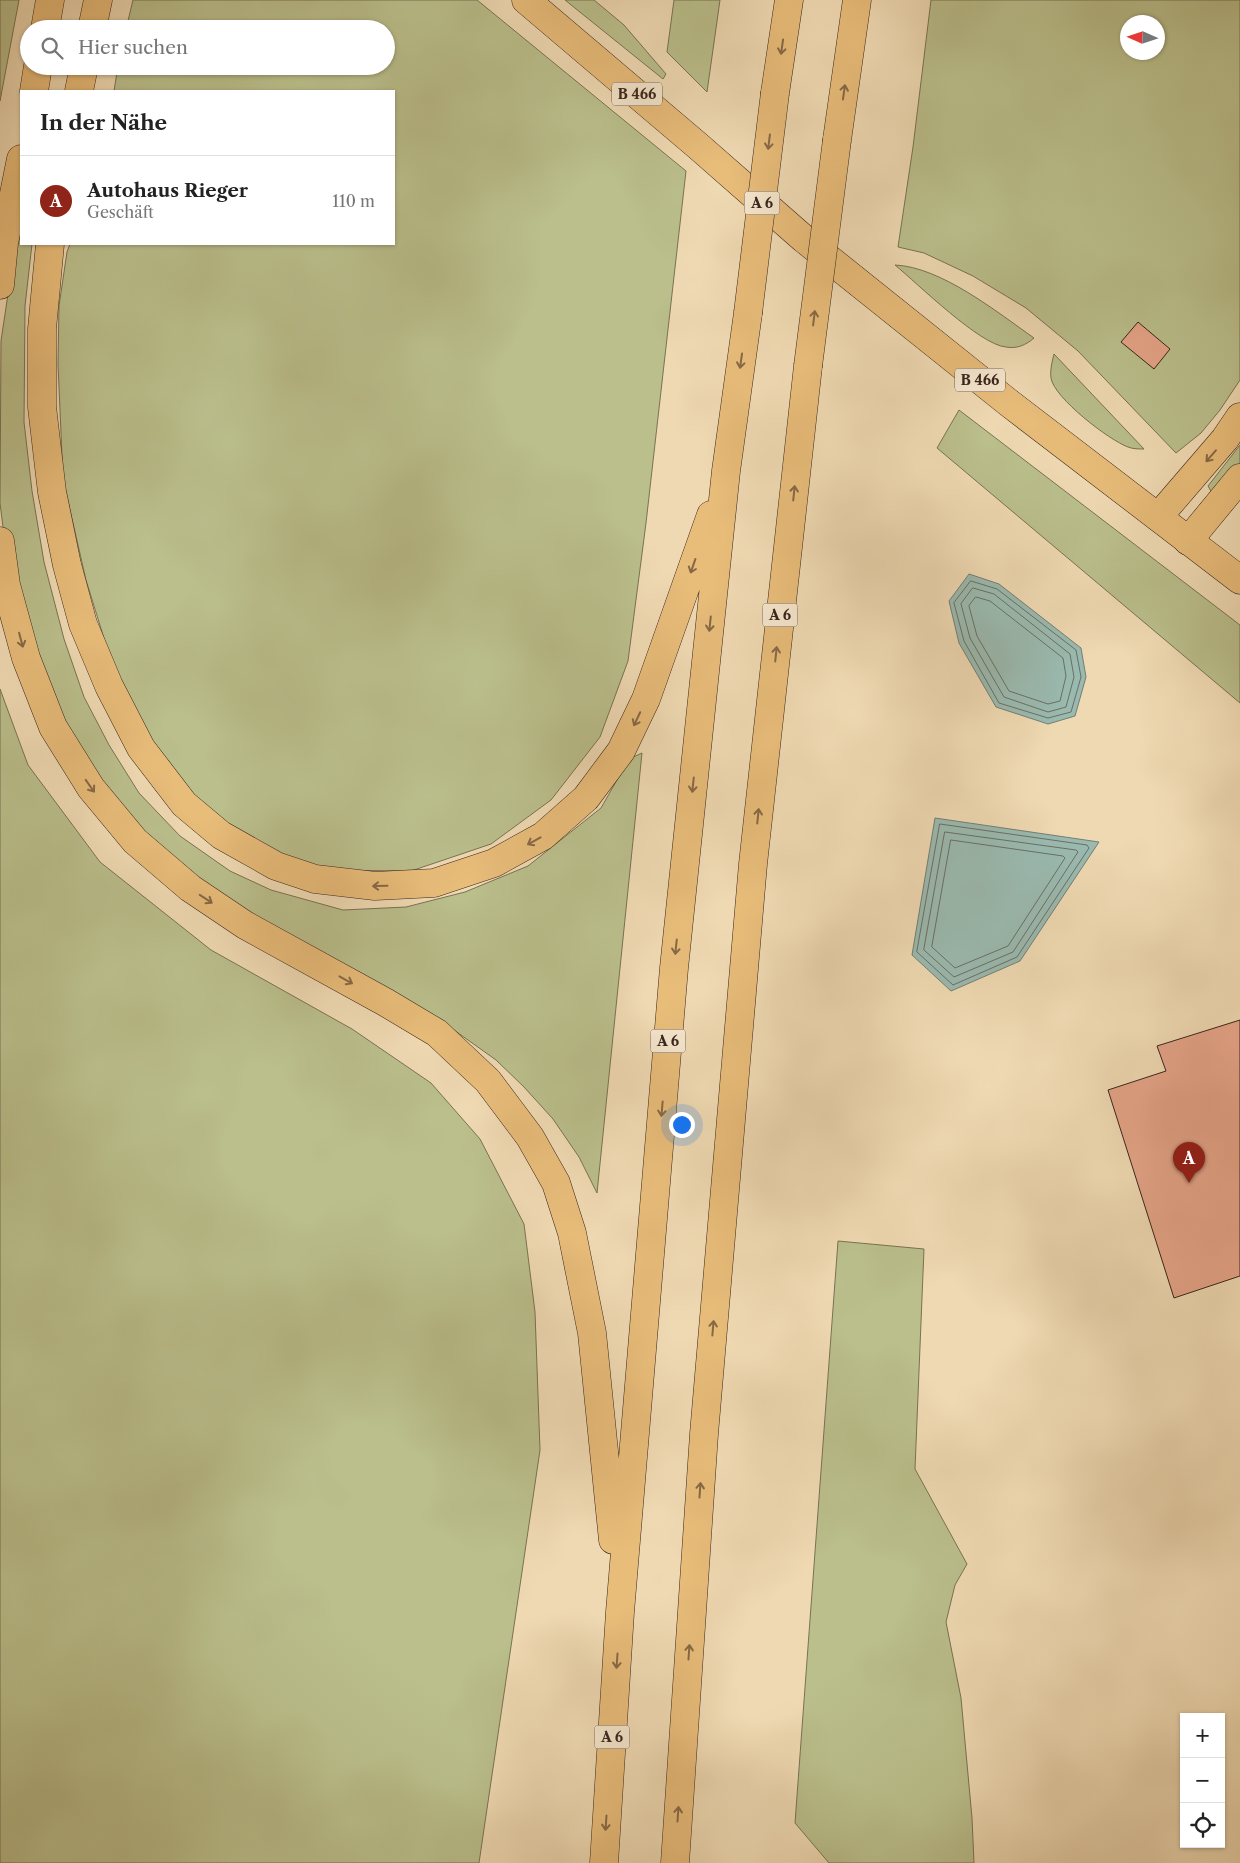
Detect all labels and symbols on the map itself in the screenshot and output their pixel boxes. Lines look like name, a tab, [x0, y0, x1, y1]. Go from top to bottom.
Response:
north arrow	[1120, 15, 1165, 60]
one-way arrow	[777, 38, 787, 54]
road number: B 466	[612, 82, 662, 106]
one-way arrow	[839, 84, 849, 100]
one-way arrow	[764, 133, 774, 149]
road number: A 6	[744, 192, 780, 214]
one-way arrow	[809, 310, 819, 326]
one-way arrow	[736, 353, 746, 369]
road number: B 466	[955, 368, 1005, 392]
one-way arrow	[1206, 449, 1217, 462]
one-way arrow	[789, 485, 799, 501]
one-way arrow	[688, 558, 697, 573]
road number: A 6	[762, 604, 798, 626]
one-way arrow	[705, 615, 715, 631]
one-way arrow	[17, 632, 26, 648]
one-way arrow	[771, 646, 781, 662]
one-way arrow	[631, 711, 641, 726]
one-way arrow	[688, 777, 698, 793]
one-way arrow	[85, 779, 95, 793]
one-way arrow	[753, 808, 763, 824]
one-way arrow	[526, 836, 541, 846]
one-way arrow	[372, 881, 388, 890]
one-way arrow	[199, 893, 213, 904]
one-way arrow	[671, 939, 681, 955]
one-way arrow	[339, 975, 354, 985]
road number: A 6	[650, 1030, 686, 1052]
one-way arrow	[657, 1100, 667, 1116]
your location	[669, 1112, 695, 1138]
pin: A	[1173, 1142, 1205, 1183]
one-way arrow	[708, 1320, 718, 1336]
one-way arrow	[695, 1482, 704, 1498]
one-way arrow	[684, 1645, 693, 1661]
one-way arrow	[612, 1652, 621, 1668]
road number: A 6	[594, 1725, 630, 1748]
one-way arrow	[673, 1807, 683, 1823]
one-way arrow	[602, 1814, 611, 1830]

